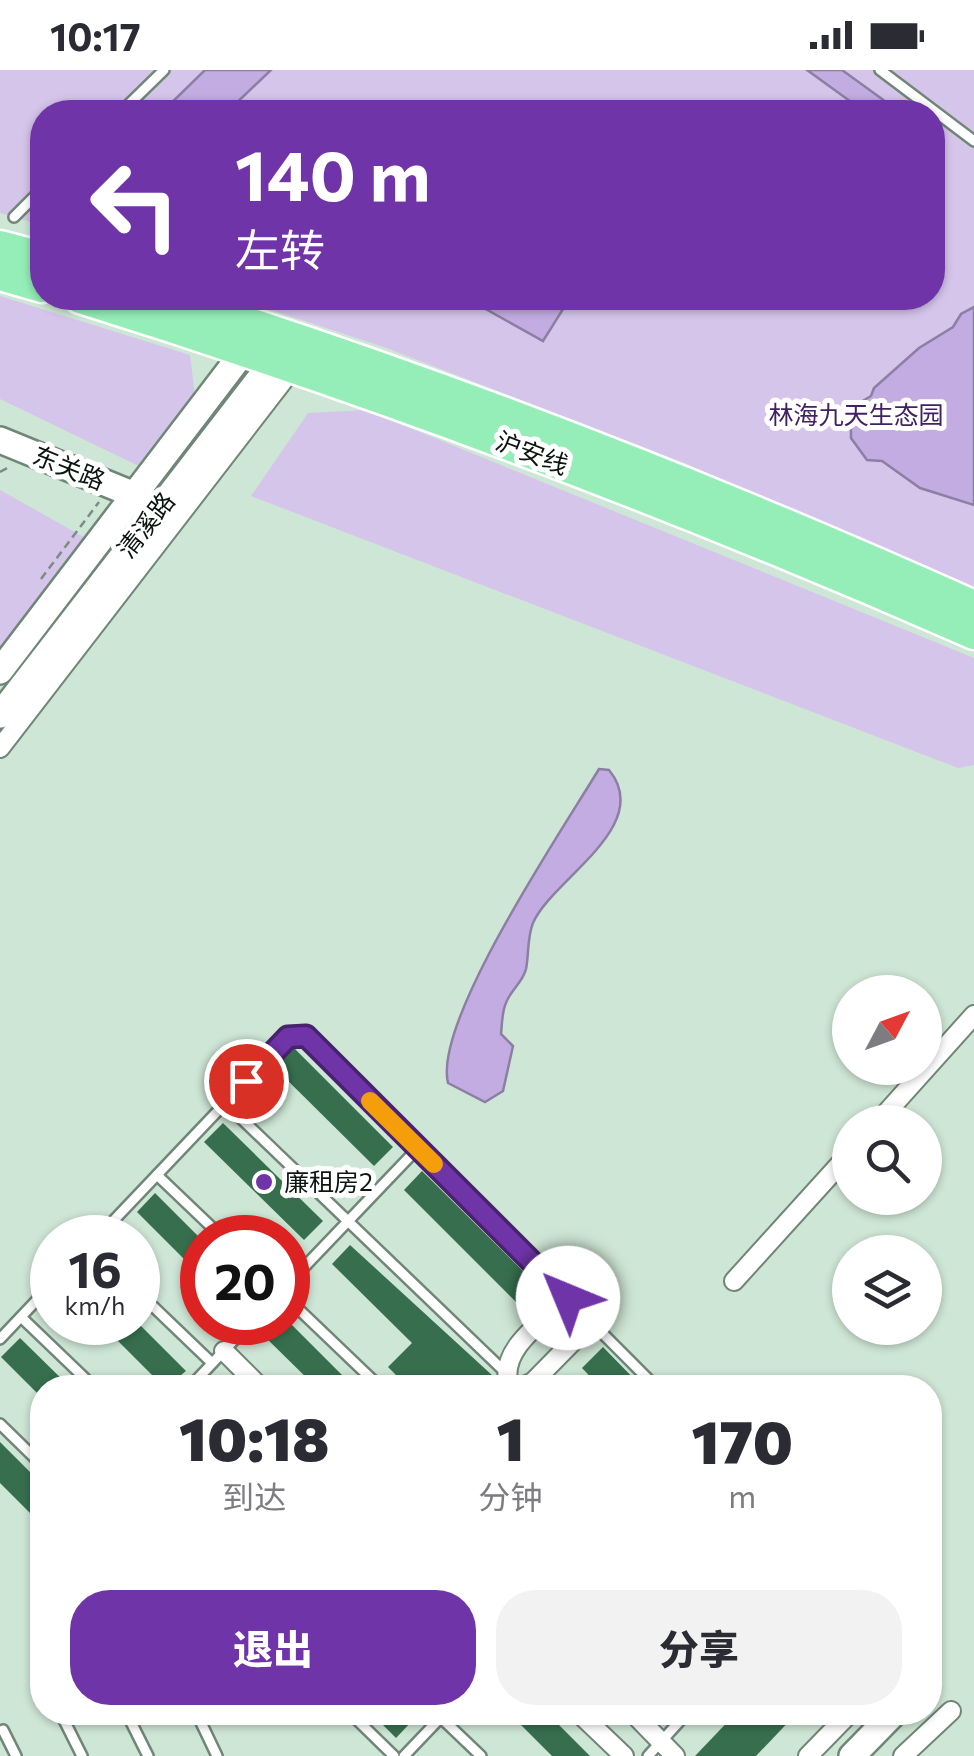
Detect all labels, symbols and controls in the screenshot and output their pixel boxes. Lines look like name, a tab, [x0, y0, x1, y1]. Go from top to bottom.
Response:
text: 10:17	[50, 12, 141, 59]
text: 140 m	[235, 130, 431, 215]
icon: left	[70, 140, 200, 270]
text: 左转	[235, 221, 325, 276]
park label: 林海九天生态园	[768, 399, 944, 429]
street label: 沪安线	[492, 425, 573, 480]
street label: 东关路	[29, 439, 110, 495]
street label: 清溪路	[110, 486, 180, 563]
north arrow	[832, 975, 942, 1085]
map controls	[832, 975, 942, 1345]
pin	[204, 1039, 289, 1124]
icon: arrive	[219, 1054, 274, 1109]
button: search	[832, 1105, 942, 1215]
place label: 廉租房2	[284, 1166, 373, 1196]
marker: 廉租房2	[253, 1171, 275, 1193]
speed limit sign: 20	[180, 1215, 310, 1345]
button: layers	[832, 1235, 942, 1345]
text: 16	[68, 1237, 122, 1298]
position arrow	[516, 1246, 620, 1350]
text: km/h	[65, 1290, 125, 1320]
text: 10:18	[179, 1400, 330, 1473]
text: 1	[497, 1400, 525, 1473]
text: 170	[692, 1403, 793, 1476]
text: m	[728, 1475, 756, 1515]
text: 到达	[222, 1476, 286, 1516]
text: 分钟	[479, 1476, 543, 1516]
button: 退出	[70, 1590, 476, 1705]
button: 分享	[496, 1590, 902, 1705]

